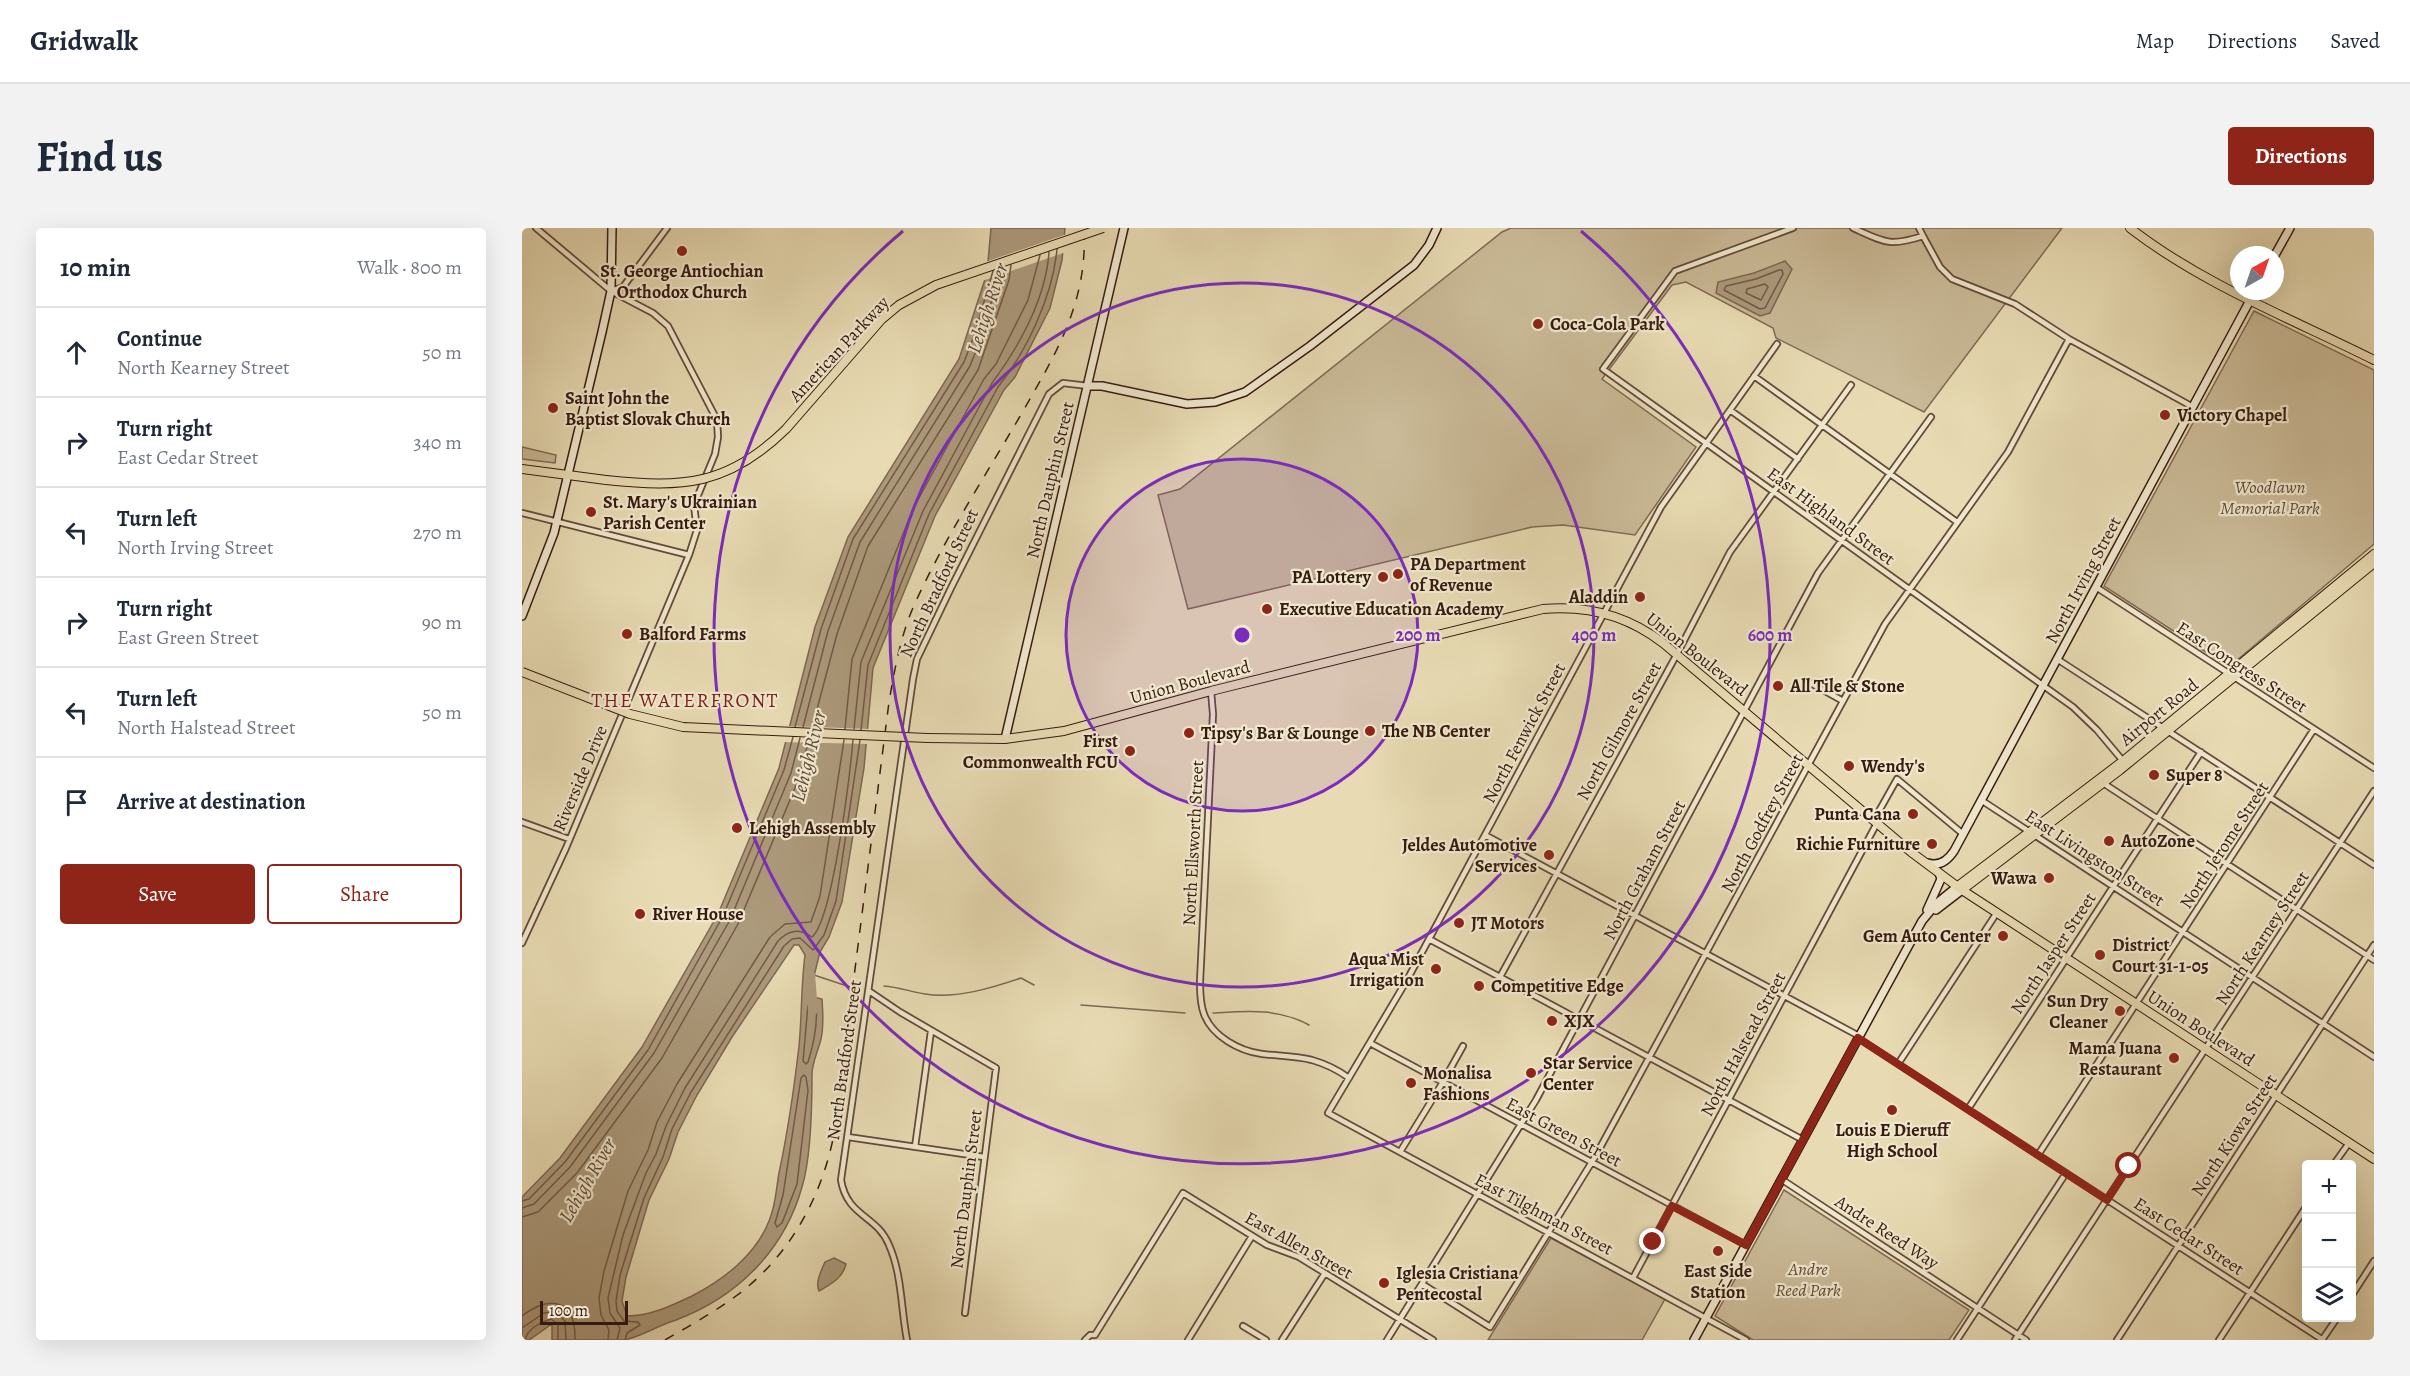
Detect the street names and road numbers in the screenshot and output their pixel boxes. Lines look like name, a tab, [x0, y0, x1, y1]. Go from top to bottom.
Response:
street label: American Parkway	[783, 290, 895, 408]
street label: North Dauphin Street	[1020, 399, 1080, 561]
street label: East Highland Street	[1762, 461, 1900, 571]
street label: North Bradford Street	[894, 505, 984, 661]
street label: North Irving Street	[2039, 512, 2127, 648]
street label: Union Boulevard	[1641, 607, 1753, 702]
street label: East Congress Street	[2172, 616, 2312, 718]
street label: Union Boulevard	[1127, 654, 1253, 710]
street label: North Gilmore Street	[1571, 657, 1667, 805]
street label: North Fenwick Street	[1477, 659, 1571, 807]
street label: Airport Road	[2114, 673, 2204, 752]
street label: Riverside Drive	[547, 721, 613, 835]
street label: North Godfrey Street	[1715, 749, 1809, 897]
street label: North Ellsworth Street	[1177, 760, 1209, 926]
street label: North Jerome Street	[2174, 777, 2274, 913]
street label: North Graham Street	[1597, 796, 1691, 944]
street label: East Livingston Street	[2021, 804, 2169, 912]
street label: North Kearney Street	[2210, 866, 2314, 1010]
street label: North Jasper Street	[2005, 887, 2101, 1019]
street label: North Halstead Street	[1695, 967, 1791, 1121]
street label: North Bradford Street	[821, 978, 867, 1142]
street label: Union Boulevard	[2143, 984, 2260, 1072]
street label: North Kiowa Street	[2185, 1069, 2283, 1201]
street label: East Green Street	[1502, 1091, 1626, 1173]
street label: North Dauphin Street	[944, 1108, 988, 1270]
street label: East Tilghman Street	[1470, 1167, 1618, 1261]
street label: Andre Reed Way	[1830, 1189, 1944, 1275]
street label: East Cedar Street	[2129, 1191, 2249, 1281]
street label: East Allen Street	[1241, 1205, 1357, 1285]

